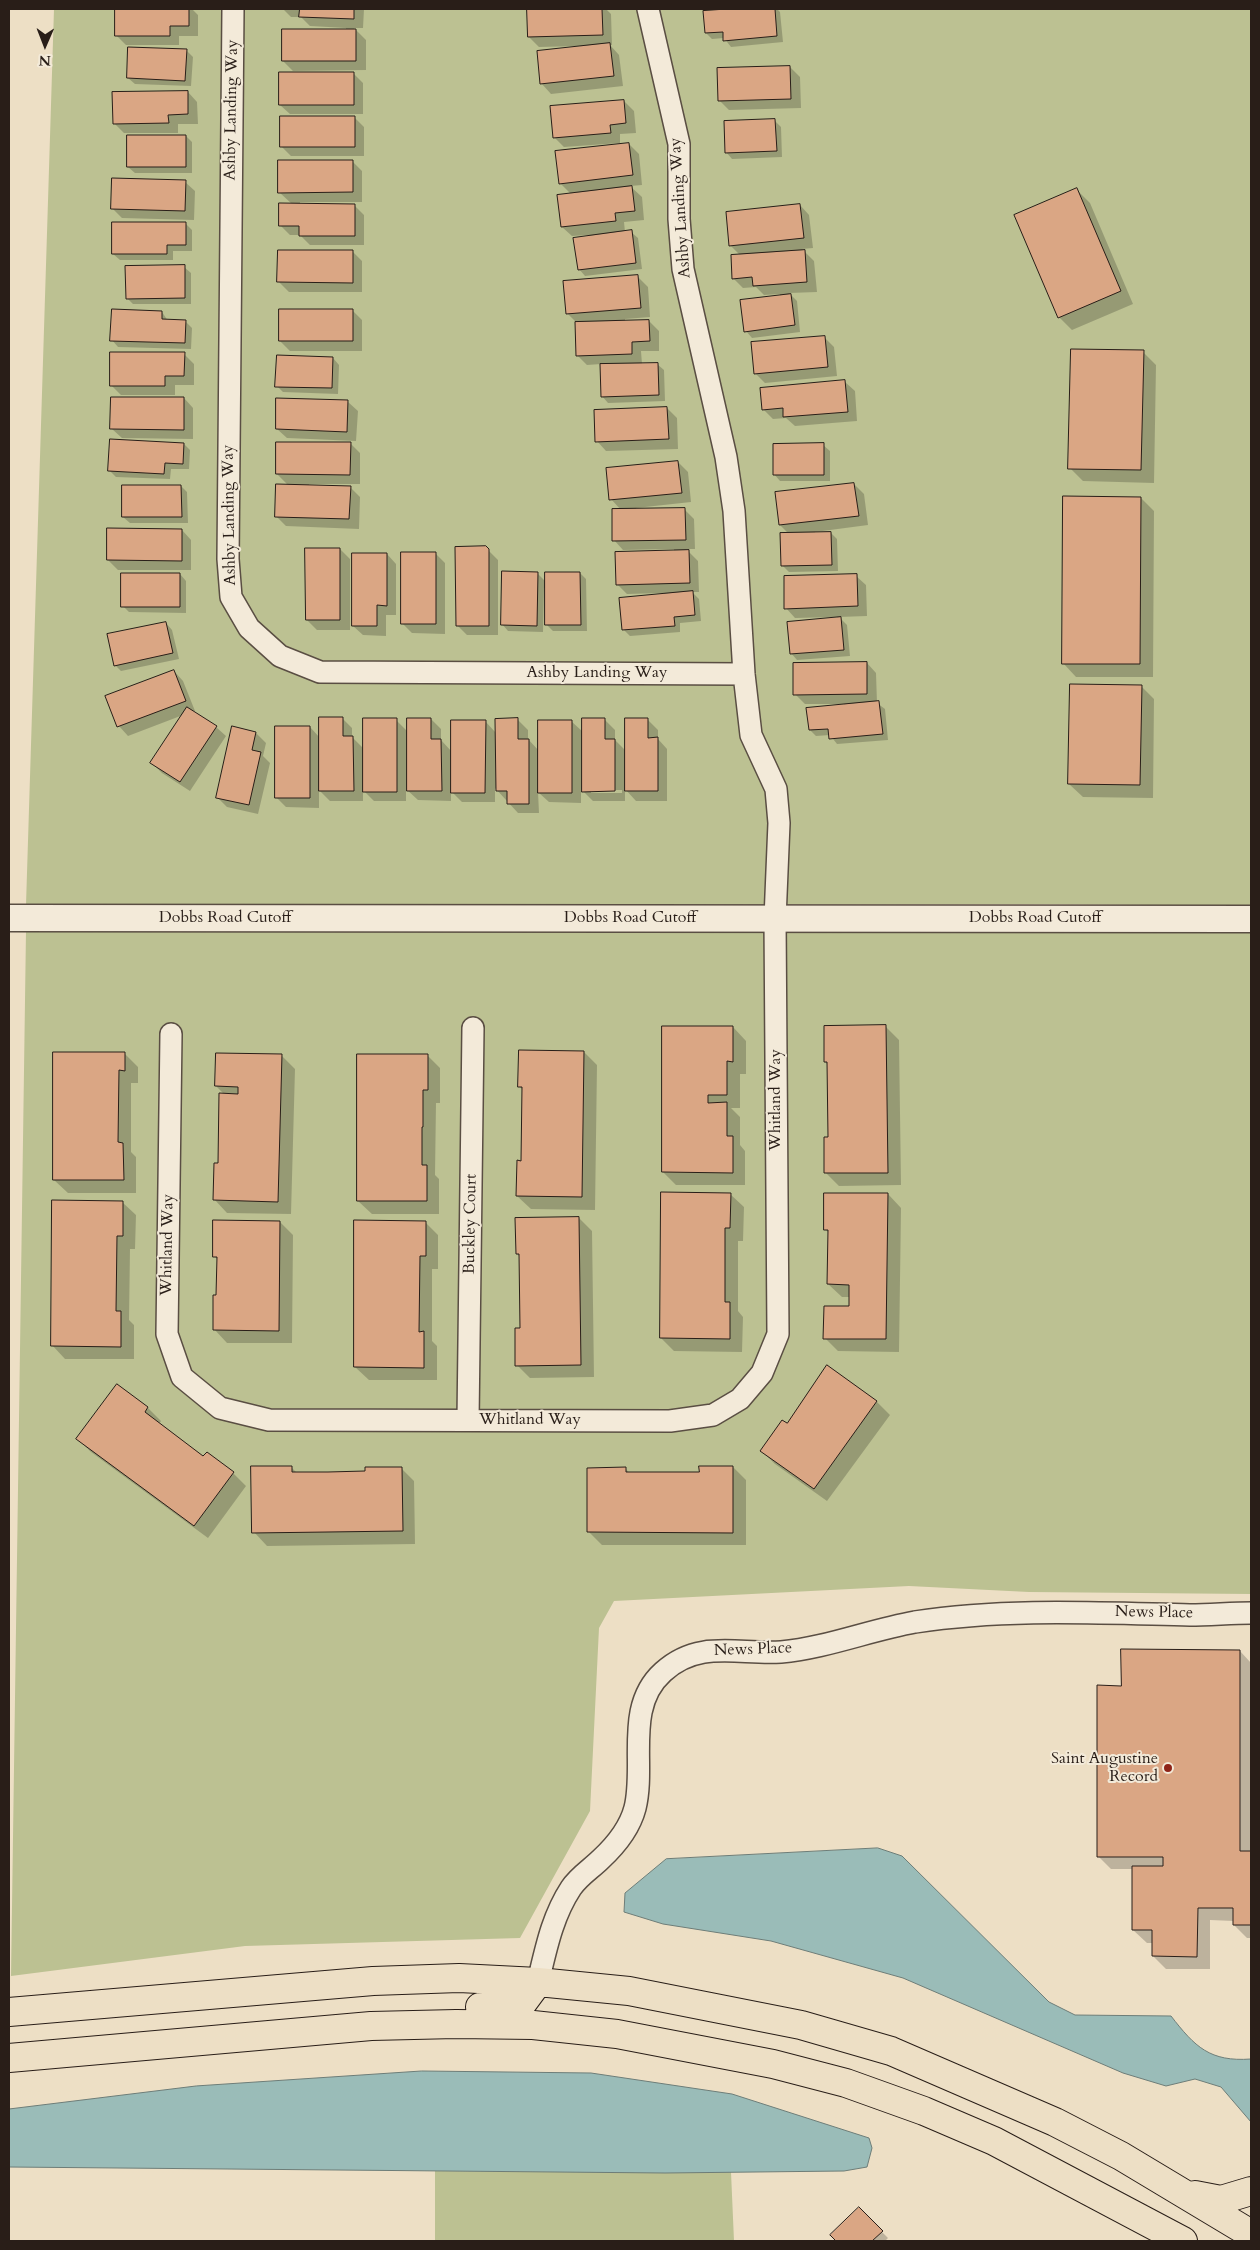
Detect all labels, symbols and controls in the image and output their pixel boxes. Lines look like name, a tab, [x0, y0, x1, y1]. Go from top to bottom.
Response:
north arrow	[20, 20, 70, 70]
street label: Ashby Landing Way	[221, 39, 243, 181]
text: N	[38, 51, 51, 70]
street label: Ashby Landing Way	[667, 137, 695, 279]
street label: Ashby Landing Way	[219, 444, 241, 586]
street label: Ashby Landing Way	[527, 663, 667, 683]
street label: Dobbs Road Cutoff	[159, 908, 291, 928]
street label: Dobbs Road Cutoff	[564, 908, 696, 928]
street label: Dobbs Road Cutoff	[969, 908, 1101, 928]
street label: Whitland Way	[766, 1049, 786, 1151]
street label: Buckley Court	[461, 1174, 481, 1274]
street label: Whitland Way	[158, 1194, 178, 1296]
street label: Whitland Way	[479, 1410, 581, 1430]
street label: News Place	[1115, 1603, 1193, 1623]
street label: News Place	[713, 1639, 793, 1661]
place label: Saint Augustine Record	[1051, 1749, 1158, 1787]
marker: Saint Augustine Record	[1162, 1762, 1174, 1774]

